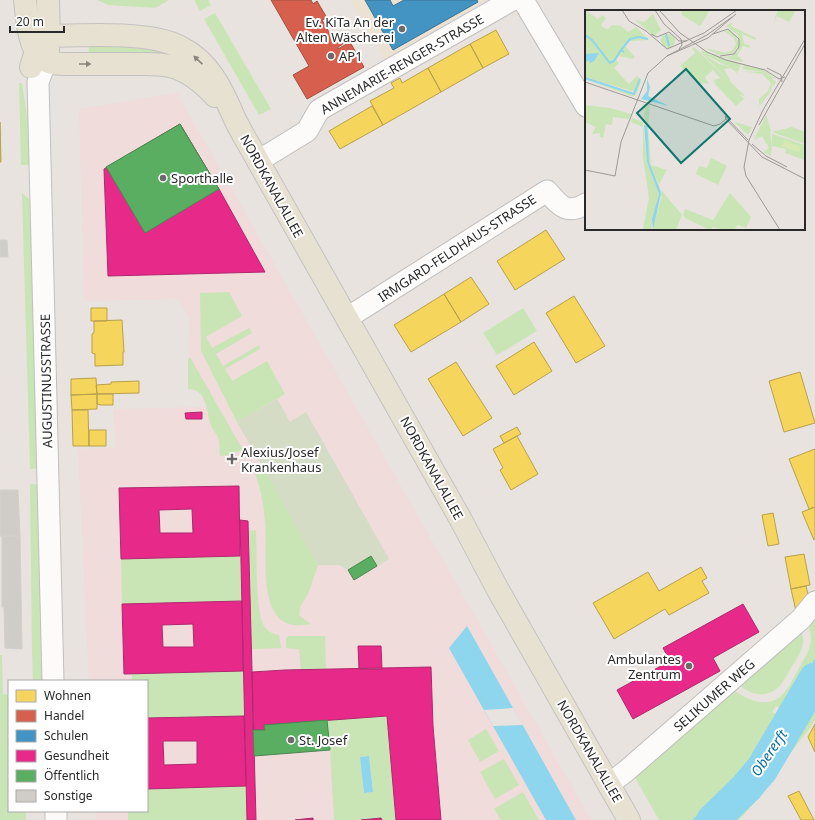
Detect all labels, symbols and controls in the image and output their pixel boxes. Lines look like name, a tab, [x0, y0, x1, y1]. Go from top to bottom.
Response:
scale bar	[10, 8, 64, 34]
street label: ANNEMARIE-RENGER-STRASSE	[317, 10, 487, 118]
inset map	[585, 10, 805, 230]
text: 20 m	[16, 13, 44, 30]
place label: Ev. KiTa An der Alten Wäscherei	[296, 13, 395, 46]
marker: Ev. KiTa An der Alten Wäscherei	[397, 24, 407, 34]
place label: AP1	[339, 47, 363, 65]
marker: AP1	[326, 51, 336, 61]
one-way arrow	[193, 55, 203, 65]
one-way arrow	[79, 61, 92, 67]
street label: NORDKANALALLEE	[236, 131, 308, 241]
place label: Sporthalle	[171, 169, 233, 187]
marker: Sporthalle	[158, 173, 168, 183]
street label: IRMGARD-FELDHAUS-STRASSE	[374, 190, 540, 306]
street label: AUGUSTINUSSTRASSE	[36, 314, 56, 448]
street label: NORDKANALALLEE	[396, 413, 468, 523]
place label: Alexius/Josef Krankenhaus	[241, 443, 321, 476]
marker: Alexius/Josef Krankenhaus	[226, 453, 238, 465]
place label: Ambulantes Zentrum	[608, 650, 681, 683]
street label: SELIKUMER WEG	[669, 655, 759, 735]
marker: Ambulantes Zentrum	[684, 661, 694, 671]
legend	[8, 680, 148, 812]
text: Wohnen	[44, 687, 91, 704]
street label: NORDKANALALLEE	[553, 697, 627, 805]
text: Handel	[44, 707, 84, 724]
water label: Obererft	[746, 725, 792, 780]
text: Schulen	[44, 727, 88, 744]
place label: St. Josef	[299, 731, 349, 749]
marker: St. Josef	[286, 735, 296, 745]
text: Gesundheit	[44, 747, 110, 764]
text: Öffentlich	[44, 767, 100, 784]
text: Sonstige	[44, 787, 93, 804]

